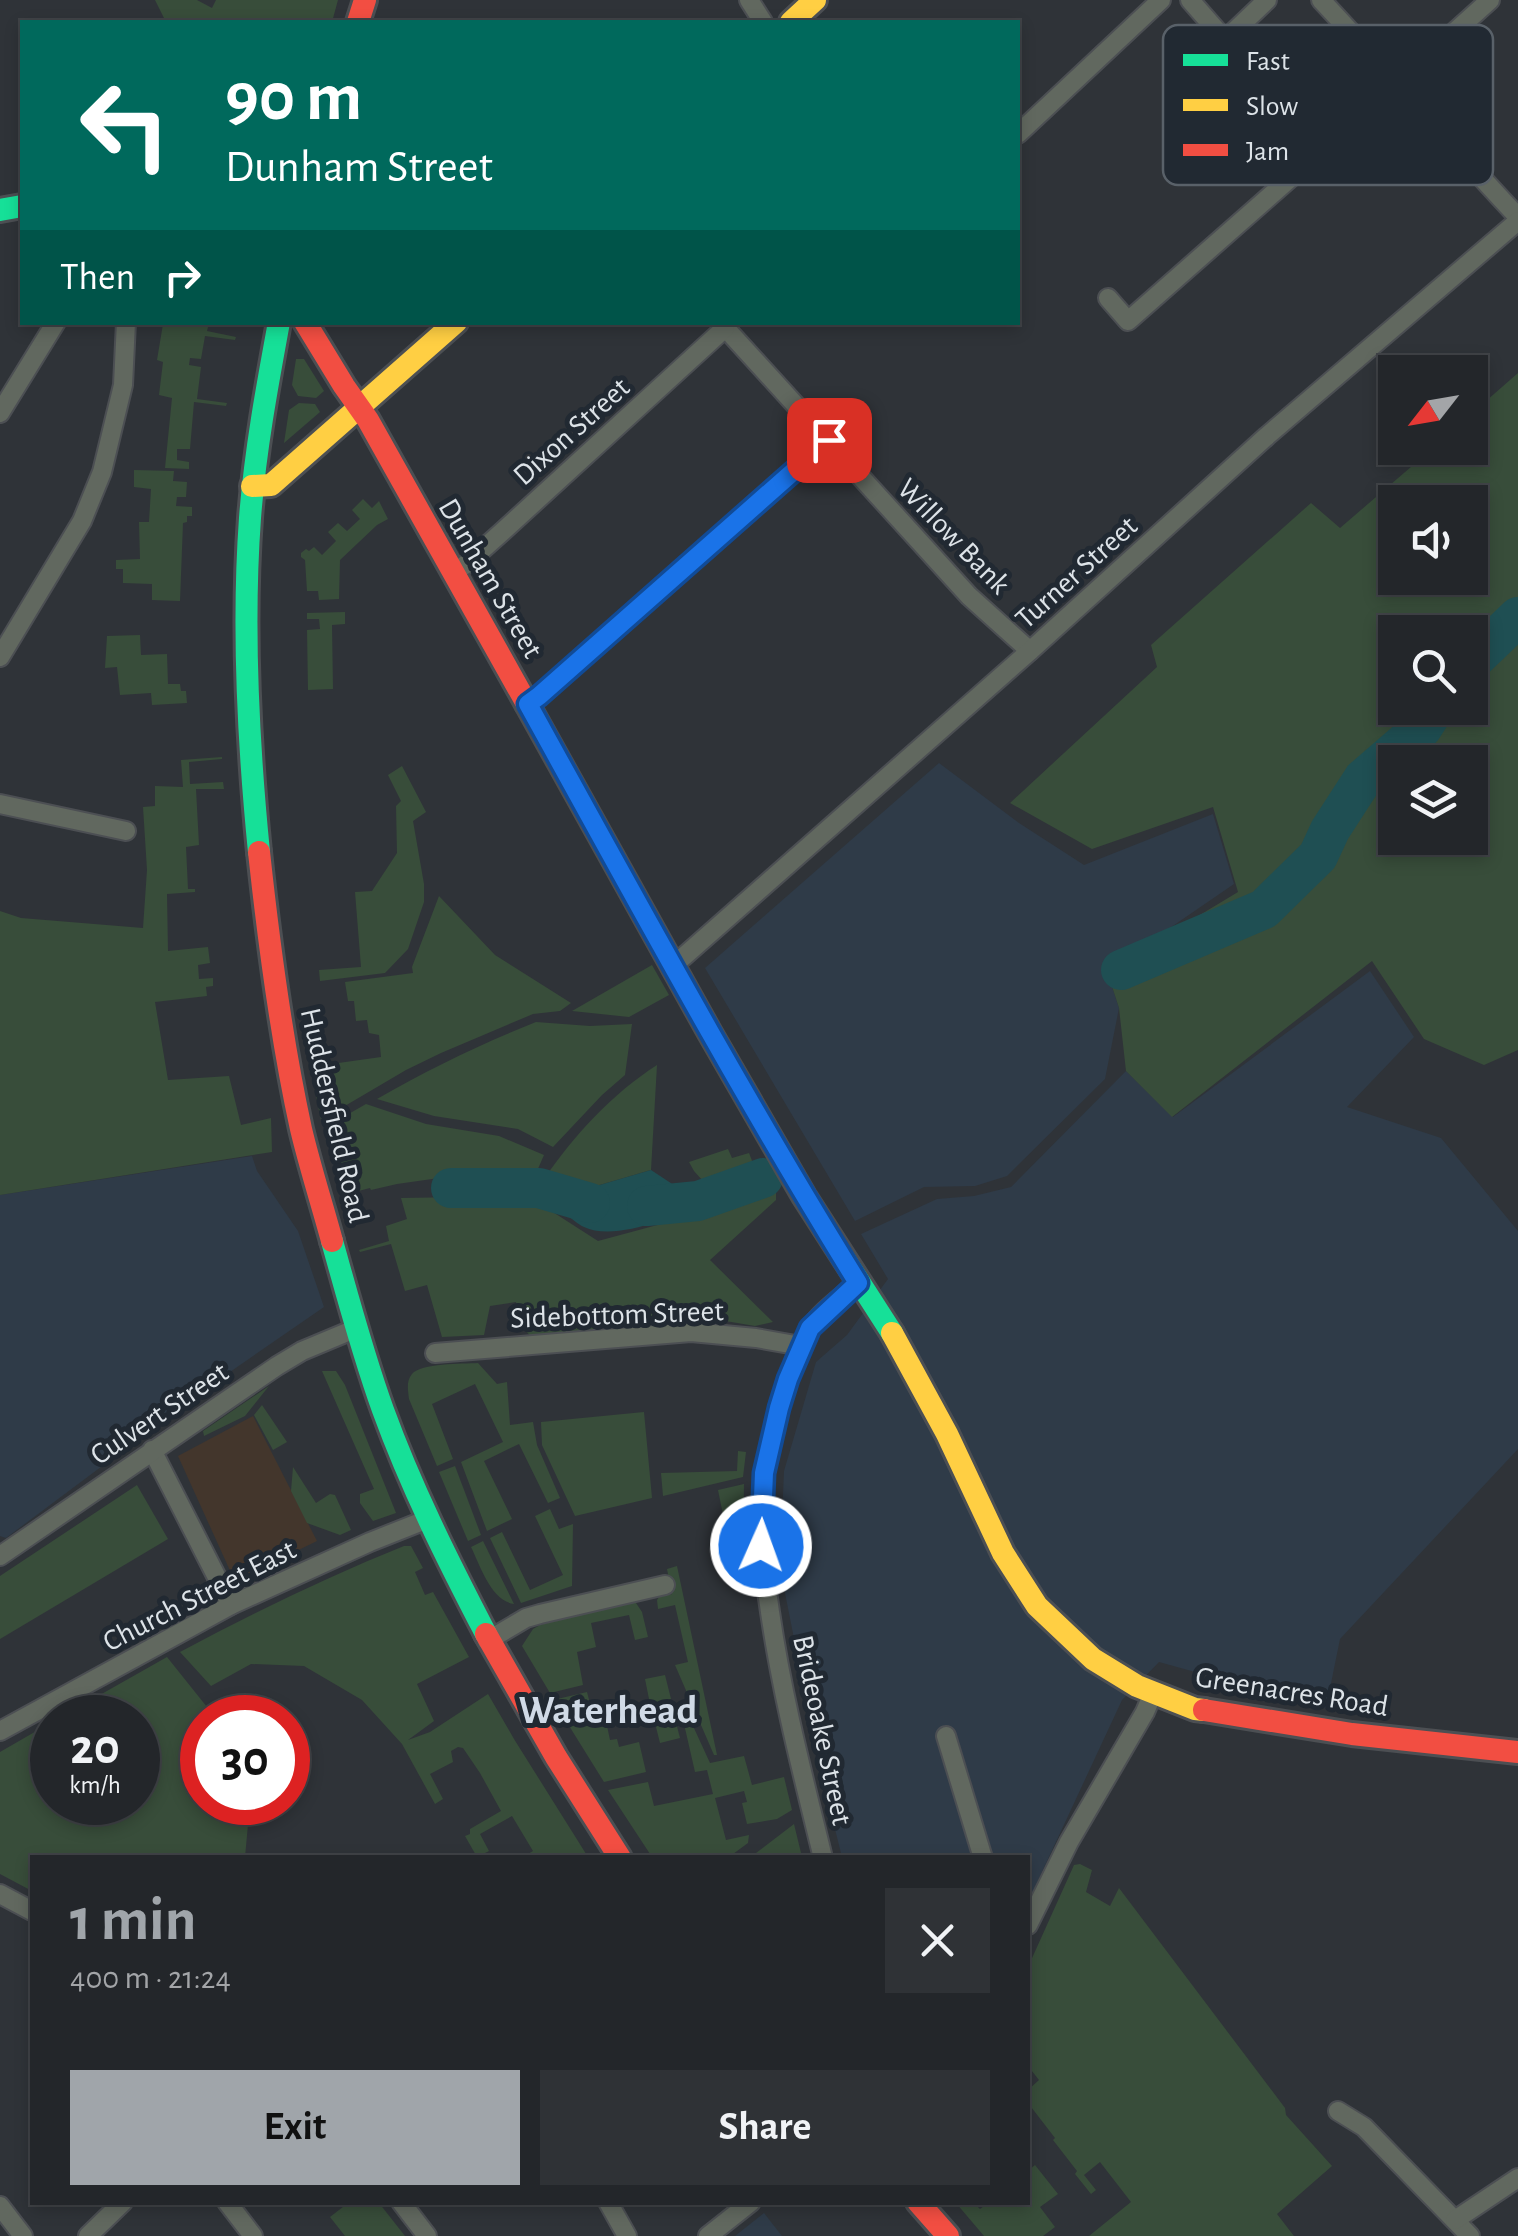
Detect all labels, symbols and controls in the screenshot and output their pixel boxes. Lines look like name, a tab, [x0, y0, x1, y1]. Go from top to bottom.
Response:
legend	[1163, 25, 1493, 185]
text: Fast	[1246, 48, 1290, 76]
icon: left	[60, 60, 190, 190]
text: 90 m	[225, 63, 362, 133]
text: Slow	[1246, 93, 1298, 121]
text: Jam	[1246, 138, 1289, 166]
text: Dunham Street	[225, 145, 493, 190]
icon: right	[155, 250, 210, 305]
text: Then	[60, 259, 135, 297]
north arrow	[1378, 355, 1488, 465]
map controls	[1378, 355, 1488, 855]
street label: Dixon Street	[508, 372, 636, 491]
pin	[787, 398, 872, 483]
icon: arrive	[802, 413, 857, 468]
street label: Willow Bank	[891, 473, 1015, 600]
button: sound	[1378, 485, 1488, 595]
street label: Dunham Street	[432, 494, 548, 664]
street label: Turner Street	[1010, 511, 1143, 635]
button: search	[1378, 615, 1488, 725]
button: layers	[1378, 745, 1488, 855]
street label: Huddersfield Road	[295, 1005, 373, 1225]
street label: Sidebottom Street	[510, 1296, 725, 1334]
street label: Culvert Street	[85, 1357, 234, 1471]
position arrow	[709, 1494, 813, 1598]
street label: Church Street East	[98, 1534, 301, 1657]
street label: Brideoake Street	[787, 1633, 857, 1828]
street label: Greenacres Road	[1193, 1662, 1390, 1722]
district label: Waterhead	[518, 1691, 698, 1731]
speed limit sign: 30	[180, 1695, 310, 1825]
text: 20	[70, 1723, 120, 1773]
text: km/h	[69, 1773, 121, 1798]
button: close	[885, 1888, 990, 1993]
text: 1 min	[70, 1891, 196, 1951]
text: 400 m · 21:24	[70, 1962, 231, 1994]
button: Exit	[70, 2070, 520, 2185]
button: Share	[540, 2070, 990, 2185]

